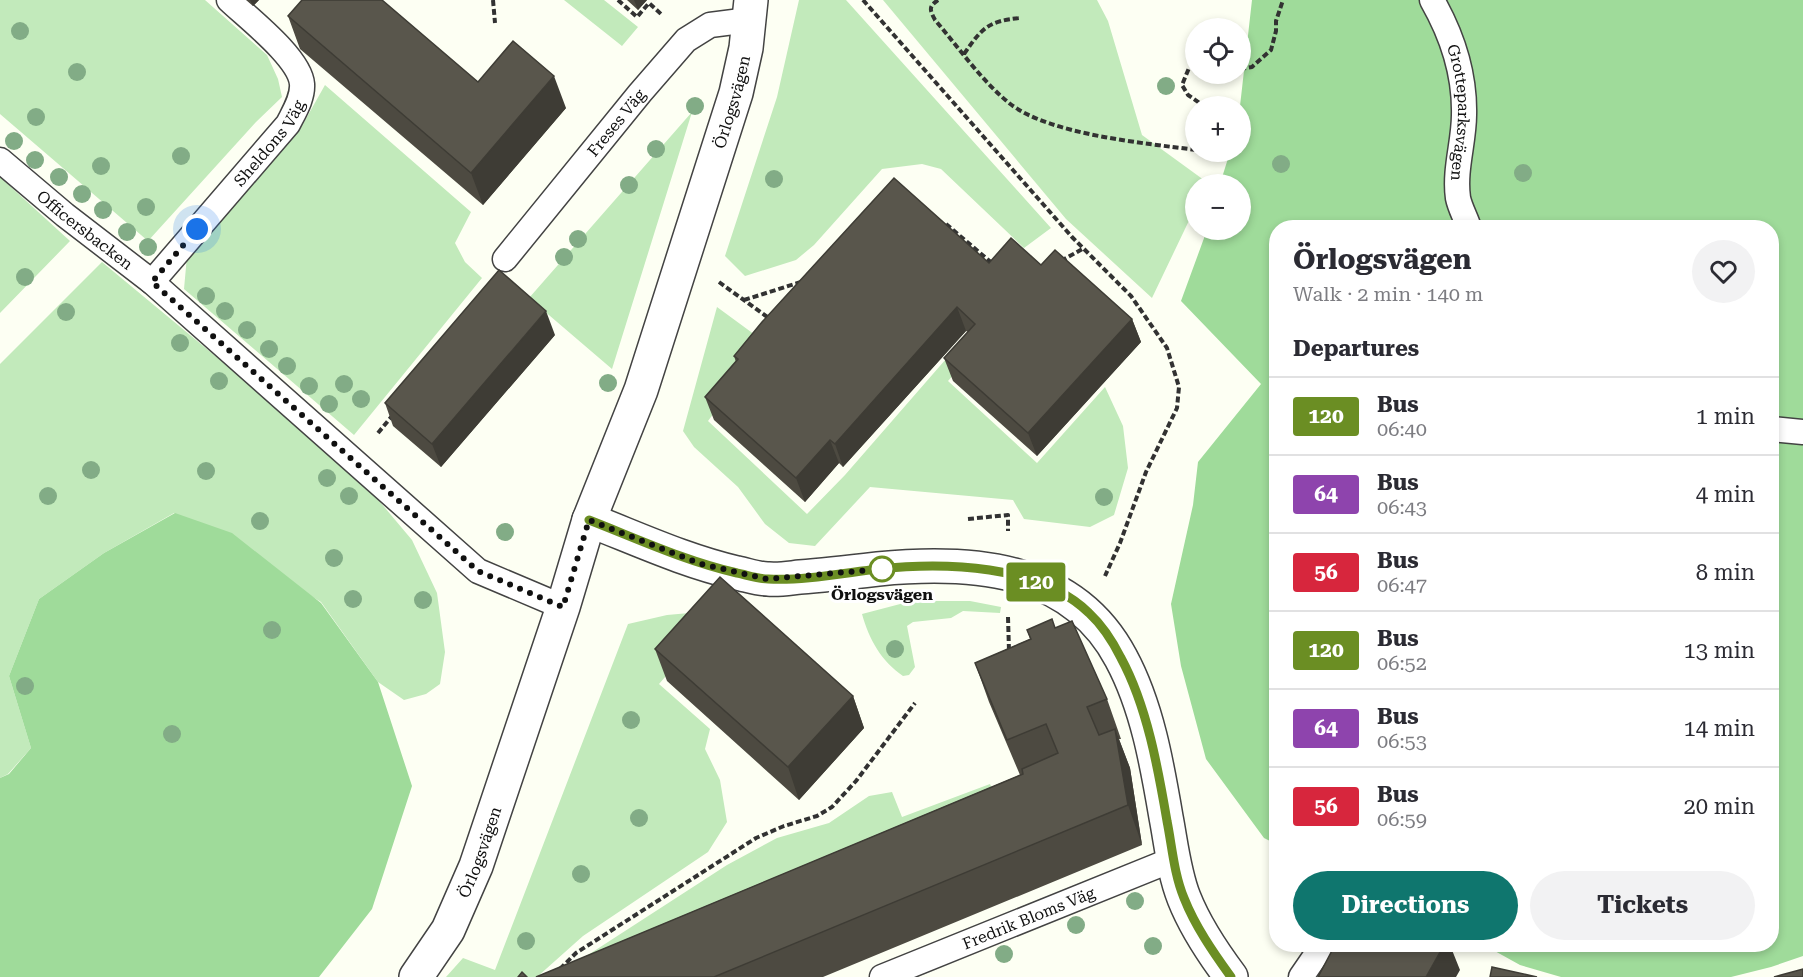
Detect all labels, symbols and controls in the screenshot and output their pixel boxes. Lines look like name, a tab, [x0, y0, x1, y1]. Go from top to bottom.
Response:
map controls	[1185, 18, 1251, 240]
button: locate	[1185, 18, 1251, 84]
street label: Grotteparksvägen	[1443, 42, 1474, 181]
street label: Örlogsvägen	[709, 53, 754, 151]
street label: Freses Väg	[583, 84, 650, 160]
street label: Sheldons Väg	[229, 96, 308, 190]
button: +	[1185, 96, 1251, 162]
button: −	[1185, 174, 1251, 240]
street label: Officersbacken	[33, 186, 137, 273]
your location	[182, 214, 212, 244]
button: heart	[1692, 240, 1755, 303]
text: Örlogsvägen	[1293, 243, 1471, 276]
text: Walk · 2 min · 140 m	[1293, 282, 1483, 306]
text: Departures	[1293, 336, 1419, 361]
text: Bus	[1377, 392, 1419, 417]
text: 120	[1308, 404, 1344, 428]
text: 1 min	[1696, 404, 1755, 429]
text: 06:40	[1377, 417, 1427, 441]
text: Bus	[1377, 470, 1419, 495]
text: 64	[1314, 482, 1338, 506]
text: 4 min	[1696, 482, 1755, 507]
text: 06:43	[1377, 495, 1427, 519]
text: Bus	[1377, 548, 1419, 573]
marker: Örlogsvägen	[869, 556, 895, 582]
text: 56	[1314, 560, 1338, 584]
text: 8 min	[1696, 560, 1755, 585]
line badge: 120	[1002, 562, 1070, 602]
text: 120	[1018, 570, 1054, 594]
text: 06:47	[1377, 573, 1427, 597]
place label: Örlogsvägen	[831, 585, 933, 604]
text: Bus	[1377, 626, 1419, 651]
text: 120	[1308, 638, 1344, 662]
text: 13 min	[1684, 638, 1755, 663]
text: 06:52	[1377, 651, 1427, 675]
text: Bus	[1377, 704, 1419, 729]
text: 64	[1314, 716, 1338, 740]
text: 14 min	[1684, 716, 1755, 741]
text: 06:53	[1377, 729, 1427, 753]
text: Bus	[1377, 782, 1419, 807]
text: 56	[1314, 794, 1338, 818]
text: 20 min	[1684, 794, 1755, 819]
street label: Örlogsvägen	[454, 804, 505, 901]
text: 06:59	[1377, 807, 1427, 831]
button: Directions	[1293, 871, 1518, 940]
button: Tickets	[1530, 871, 1755, 940]
street label: Fredrik Bloms Väg	[959, 882, 1098, 953]

